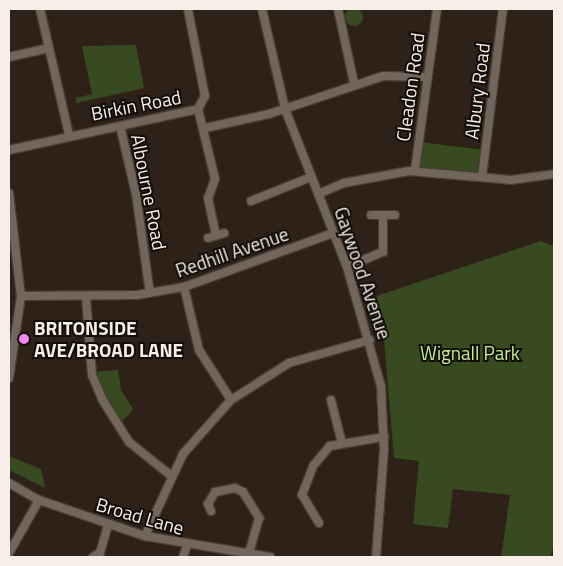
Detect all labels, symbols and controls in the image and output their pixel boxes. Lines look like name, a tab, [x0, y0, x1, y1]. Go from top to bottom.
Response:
street label: Cleadon Road	[391, 31, 429, 143]
street label: Albury Road	[460, 42, 494, 140]
street label: Birkin Road	[89, 85, 183, 125]
street label: Albourne Road	[127, 132, 171, 252]
street label: Gaywood Avenue	[330, 204, 396, 342]
street label: Redhill Avenue	[173, 222, 291, 282]
place label: BRITONSIDE AVE/BROAD LANE	[34, 317, 183, 361]
marker: BRITONSIDE AVE/BROAD LANE	[18, 333, 30, 345]
park label: Wignall Park	[420, 342, 520, 364]
street label: Broad Lane	[93, 493, 187, 539]

